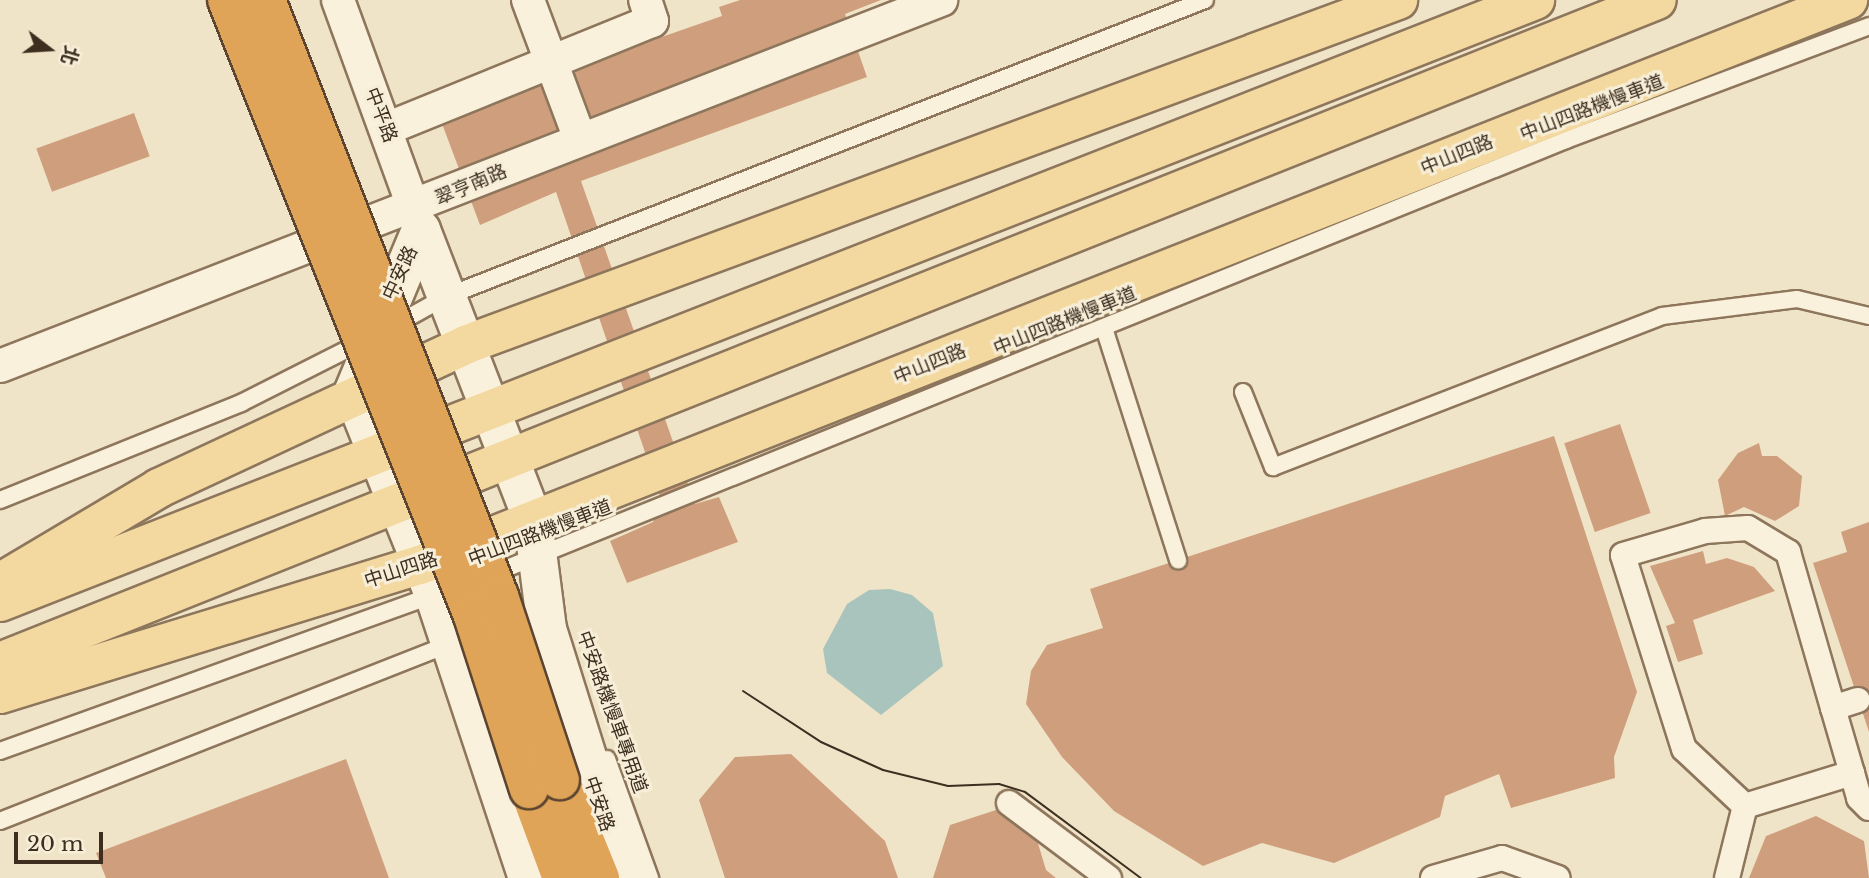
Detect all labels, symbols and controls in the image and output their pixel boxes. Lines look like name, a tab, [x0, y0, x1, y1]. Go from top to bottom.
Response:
north arrow	[14, 14, 84, 84]
text: 北	[56, 43, 83, 68]
street label: 中山四路機慢車道	[1517, 70, 1667, 146]
street label: 中平路	[360, 84, 402, 146]
street label: 中山四路	[1417, 130, 1497, 180]
street label: 翠亨南路	[432, 160, 510, 210]
street label: 中安路	[378, 242, 422, 304]
street label: 中山四路機慢車道	[990, 282, 1140, 360]
street label: 中山四路	[890, 339, 970, 389]
street label: 中山四路機慢車道	[465, 495, 615, 571]
street label: 中山四路	[361, 547, 441, 593]
street label: 中安路機慢車專用道	[572, 628, 652, 796]
street label: 中安路	[579, 773, 619, 835]
scale bar	[18, 818, 107, 862]
text: 20 m	[27, 831, 84, 857]

